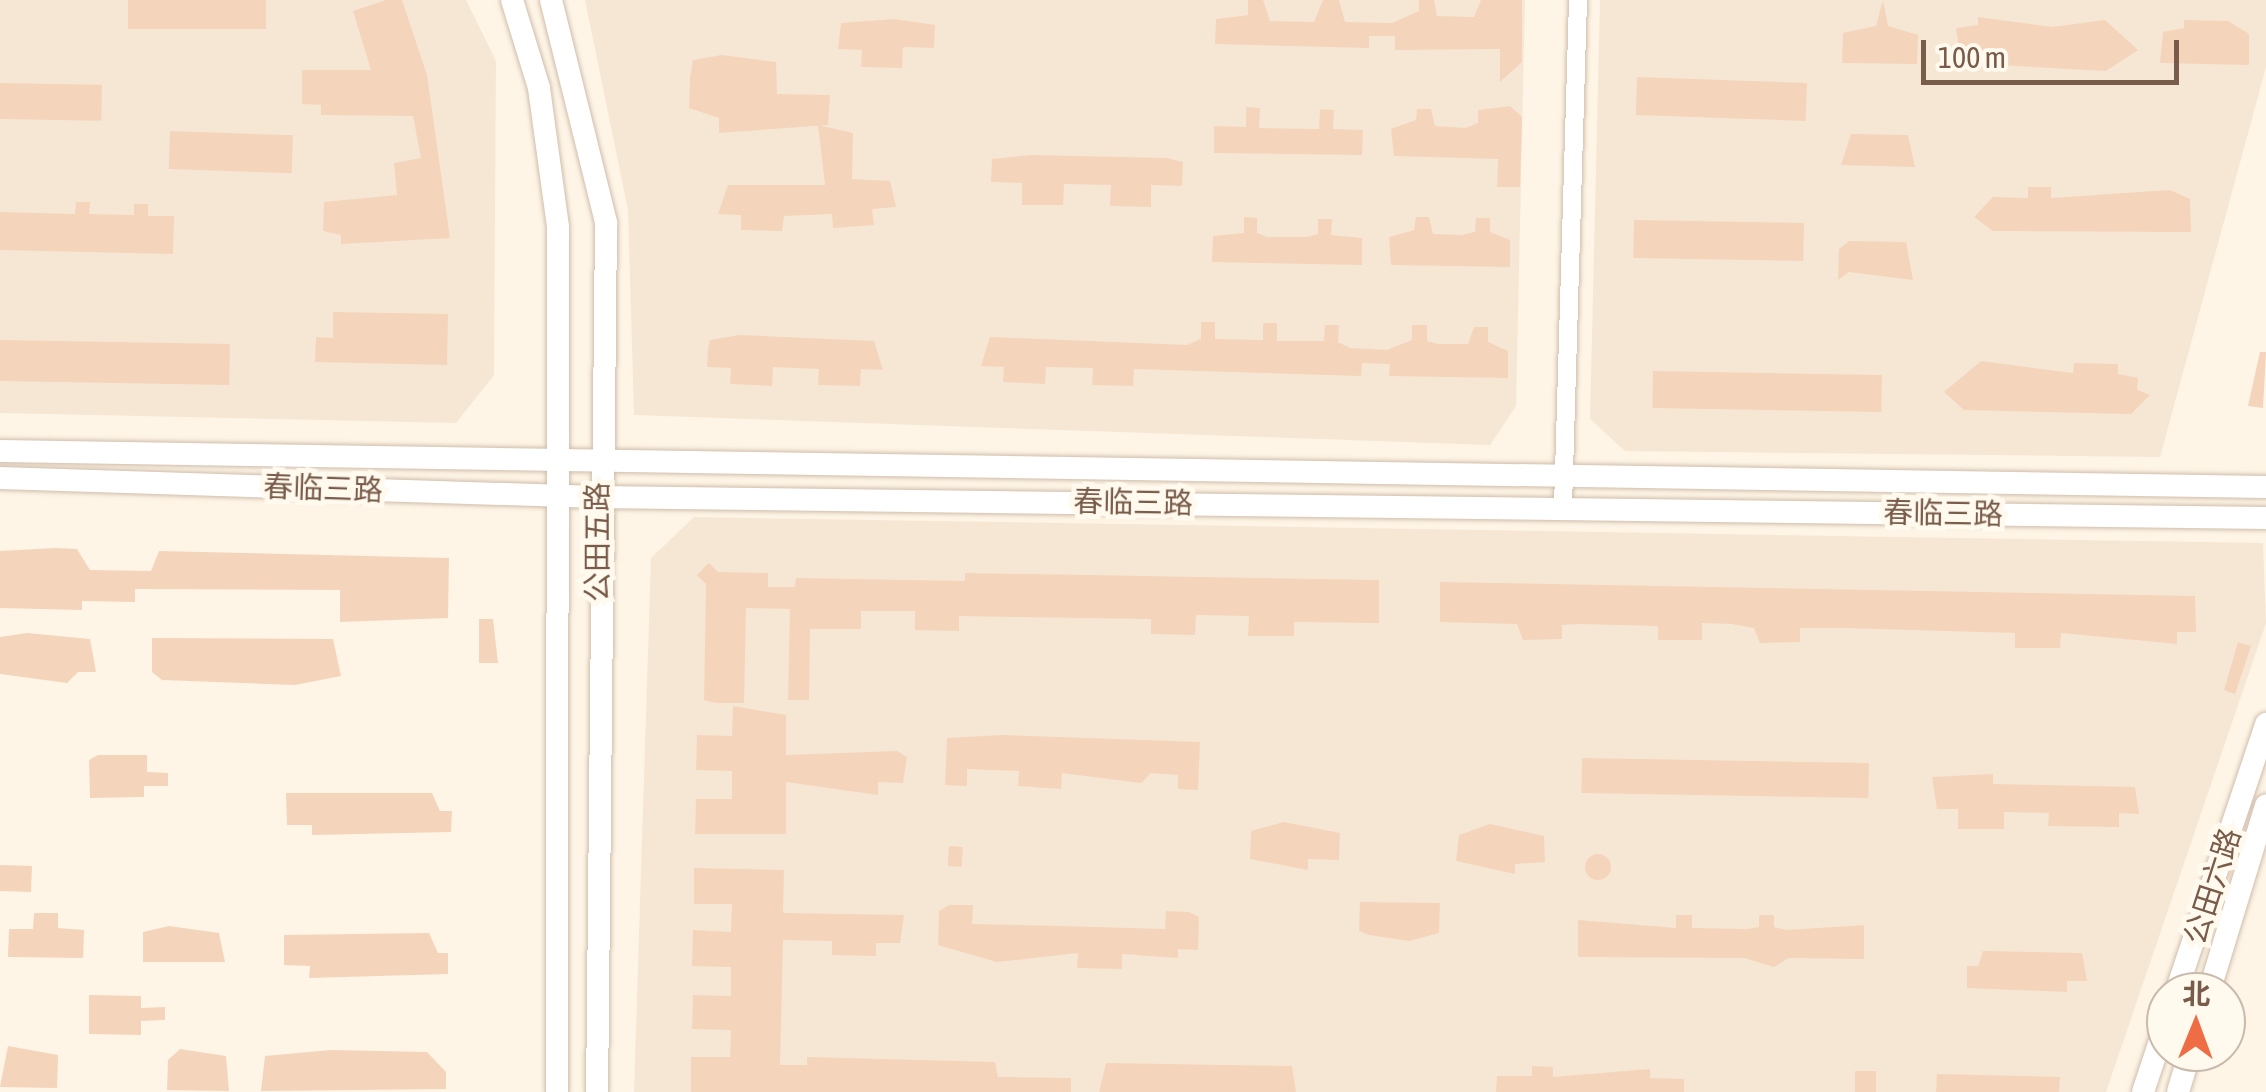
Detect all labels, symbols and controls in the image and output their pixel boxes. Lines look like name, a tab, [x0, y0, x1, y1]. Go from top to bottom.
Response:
scale bar	[1926, 20, 2184, 82]
text: 100 m	[1938, 40, 2006, 74]
street label: 春临三路	[262, 468, 384, 508]
street label: 公田五路	[579, 482, 615, 602]
street label: 春临三路	[1073, 483, 1193, 521]
street label: 春临三路	[1883, 494, 2003, 532]
street label: 公田六路	[2176, 823, 2248, 949]
north arrow	[2146, 972, 2246, 1072]
text: 北	[2182, 978, 2211, 1010]

